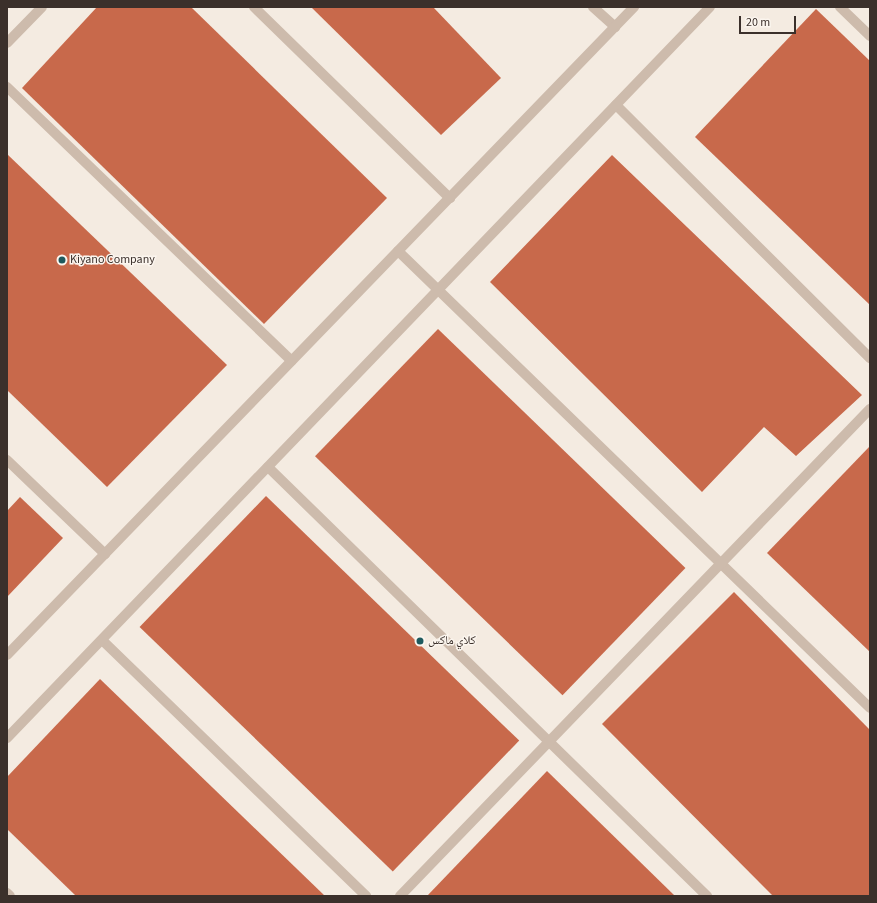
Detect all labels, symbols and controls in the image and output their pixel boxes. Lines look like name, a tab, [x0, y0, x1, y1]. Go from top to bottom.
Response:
scale bar	[741, 8, 798, 34]
text: 20 m	[746, 14, 770, 31]
place label: Kiyano Company	[70, 253, 155, 267]
marker: Kiyano Company	[57, 255, 67, 265]
place label: كلاي ماكس	[428, 634, 476, 648]
marker: كلاي ماكس	[415, 636, 425, 646]

